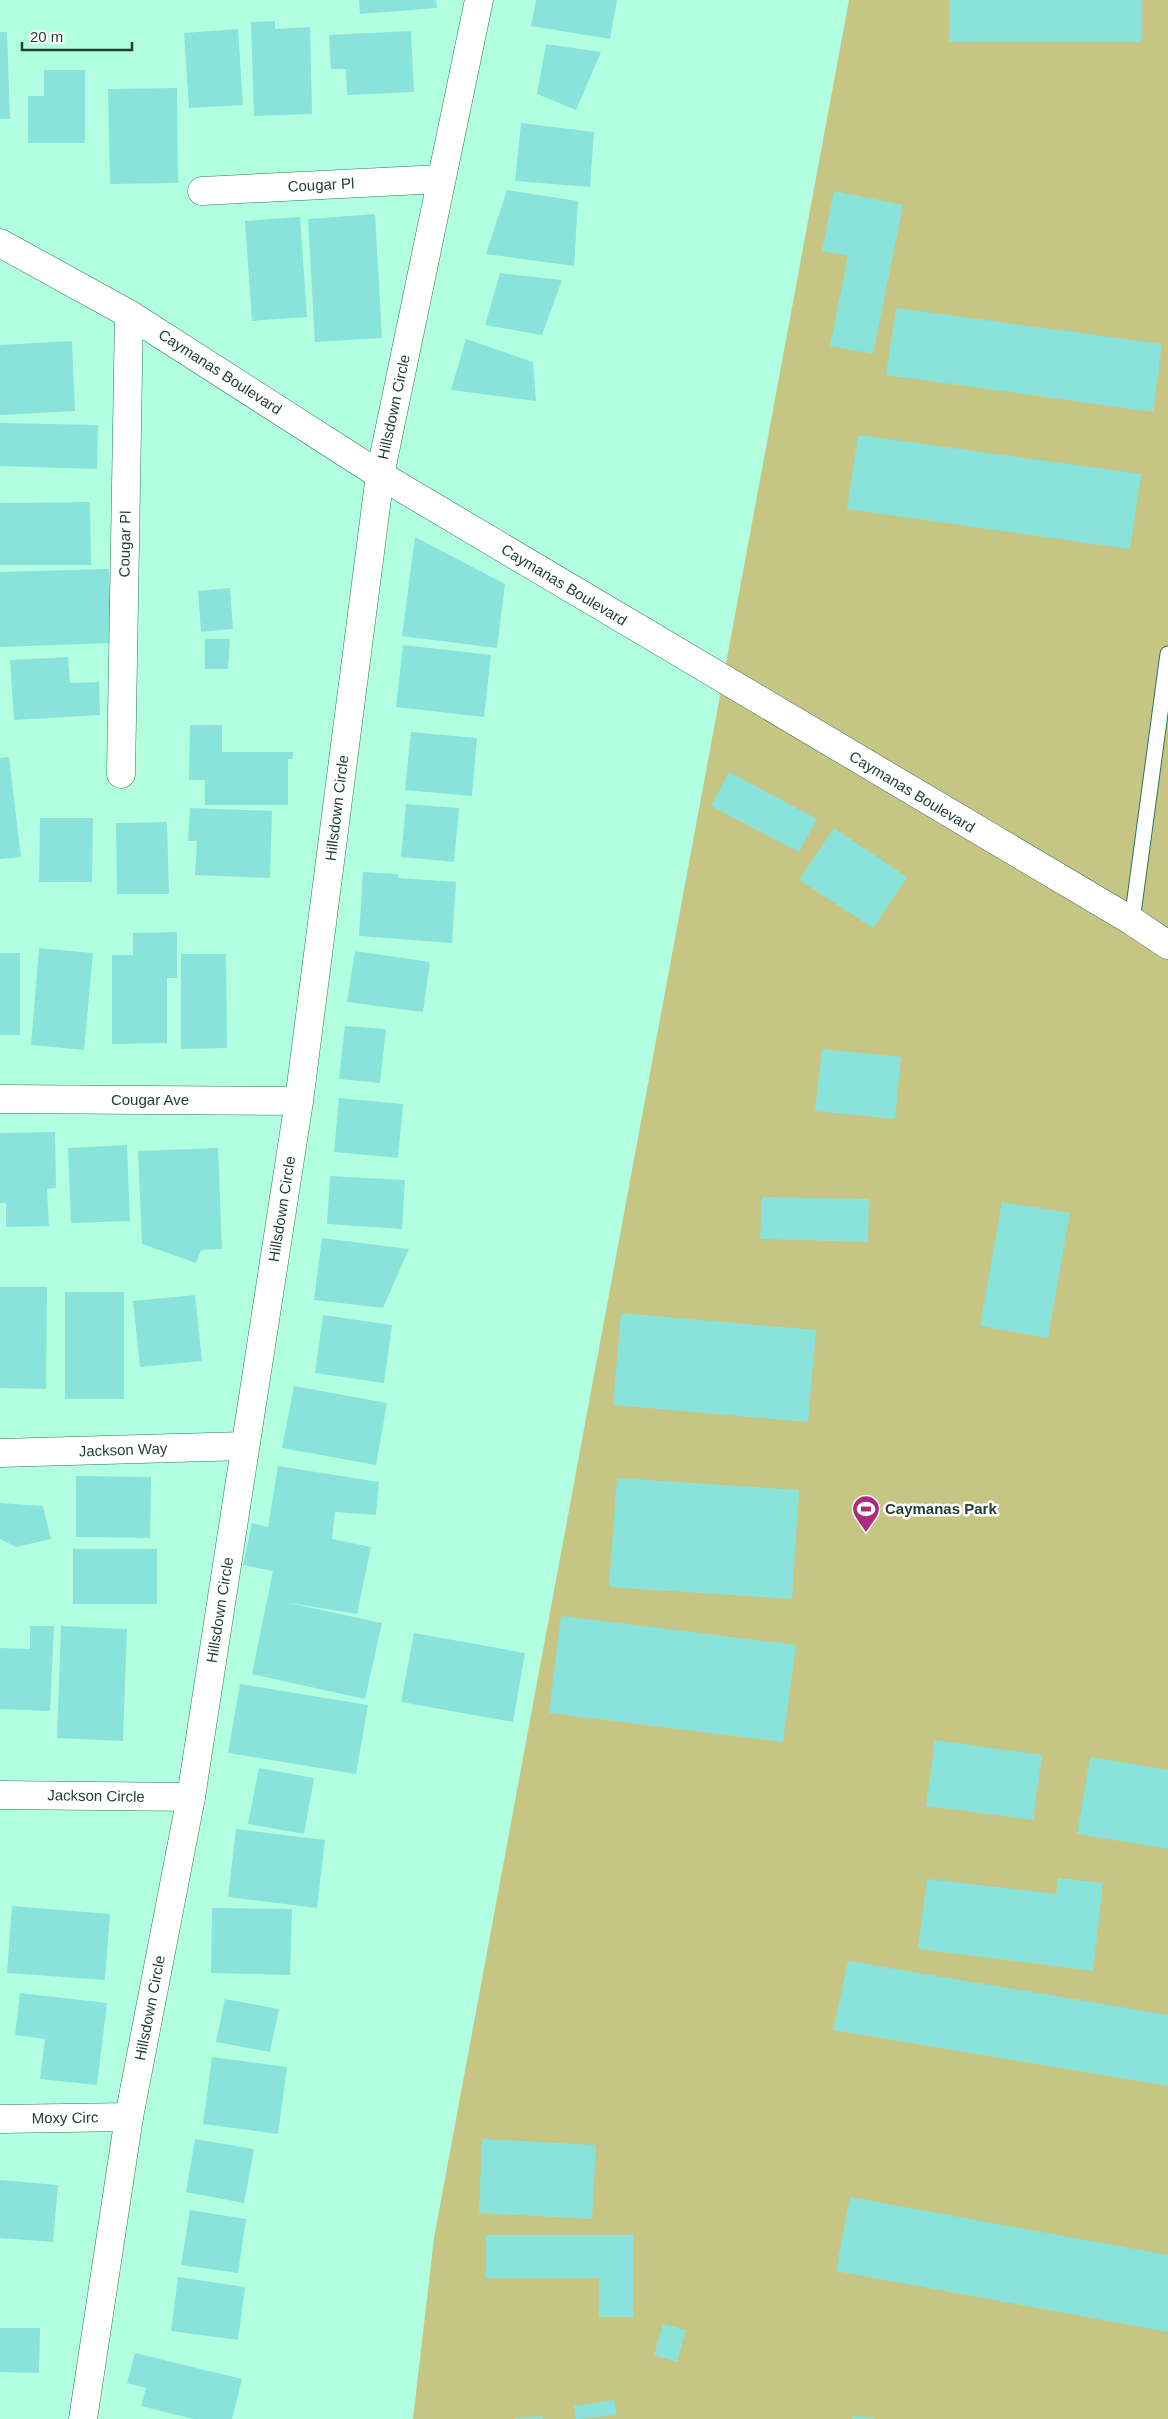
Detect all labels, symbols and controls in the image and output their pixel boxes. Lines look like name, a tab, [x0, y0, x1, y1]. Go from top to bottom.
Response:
scale bar	[22, 20, 132, 52]
text: 20 m	[30, 28, 63, 45]
street label: Cougar Pl	[287, 174, 355, 195]
street label: Caymanas Boulevard	[156, 325, 285, 418]
street label: Hillsdown Circle	[374, 353, 413, 461]
street label: Cougar Pl	[115, 510, 134, 577]
street label: Caymanas Boulevard	[498, 540, 630, 629]
street label: Caymanas Boulevard	[846, 747, 978, 836]
street label: Hillsdown Circle	[322, 754, 351, 862]
street label: Cougar Ave	[111, 1091, 189, 1108]
street label: Hillsdown Circle	[265, 1155, 298, 1263]
street label: Jackson Way	[78, 1439, 168, 1460]
sports icon: Caymanas Park	[851, 1494, 881, 1533]
place label: Caymanas Park	[885, 1500, 997, 1517]
street label: Hillsdown Circle	[203, 1556, 236, 1664]
street label: Jackson Circle	[47, 1786, 145, 1805]
street label: Hillsdown Circle	[131, 1954, 168, 2062]
street label: Moxy Circ	[32, 2108, 99, 2127]

